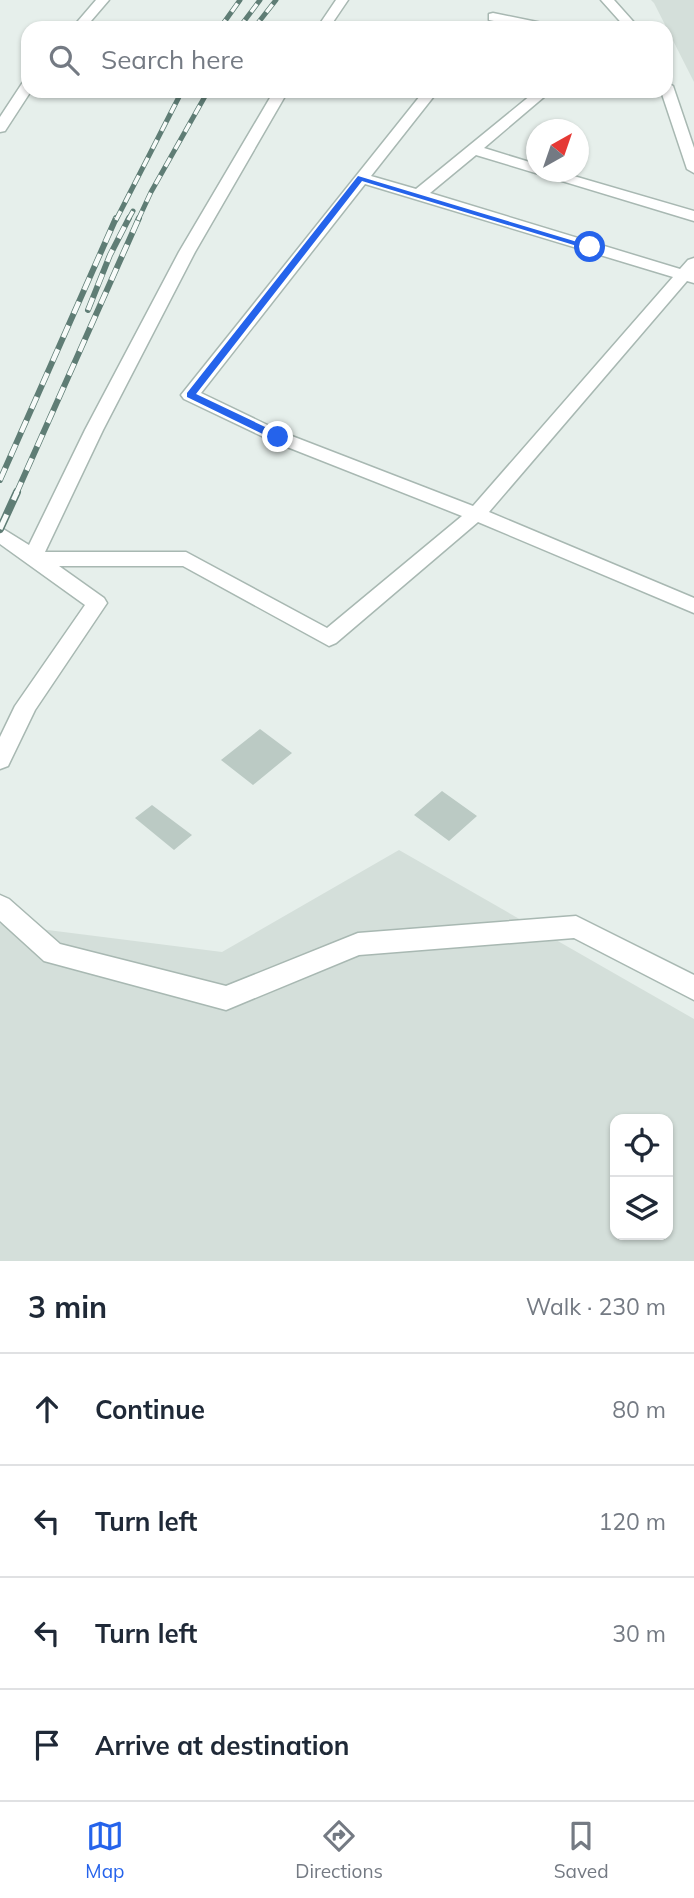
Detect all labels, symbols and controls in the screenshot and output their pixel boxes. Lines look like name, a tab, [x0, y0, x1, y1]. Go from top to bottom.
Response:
search box	[21, 21, 673, 98]
icon: search	[45, 41, 83, 79]
text: Search here	[101, 43, 244, 76]
north arrow	[526, 119, 589, 182]
route start	[574, 231, 605, 262]
route end	[262, 421, 293, 452]
map controls	[610, 1114, 673, 1240]
button: locate	[610, 1114, 673, 1177]
button: layers	[610, 1177, 673, 1240]
text: 3 min	[28, 1288, 107, 1326]
text: Walk · 230 m	[526, 1292, 666, 1321]
icon: ahead	[28, 1390, 66, 1428]
text: Continue	[95, 1393, 205, 1426]
text: 80 m	[612, 1395, 666, 1424]
icon: left	[28, 1502, 66, 1540]
text: Turn left	[95, 1505, 197, 1538]
text: 120 m	[598, 1507, 666, 1536]
icon: left	[28, 1614, 66, 1652]
text: Turn left	[95, 1617, 197, 1650]
text: 30 m	[612, 1619, 666, 1648]
icon: arrive	[28, 1726, 66, 1764]
text: Arrive at destination	[95, 1729, 350, 1762]
tab: Map	[85, 1817, 124, 1883]
tab: Directions	[295, 1817, 383, 1883]
tab: Saved	[554, 1817, 609, 1883]

